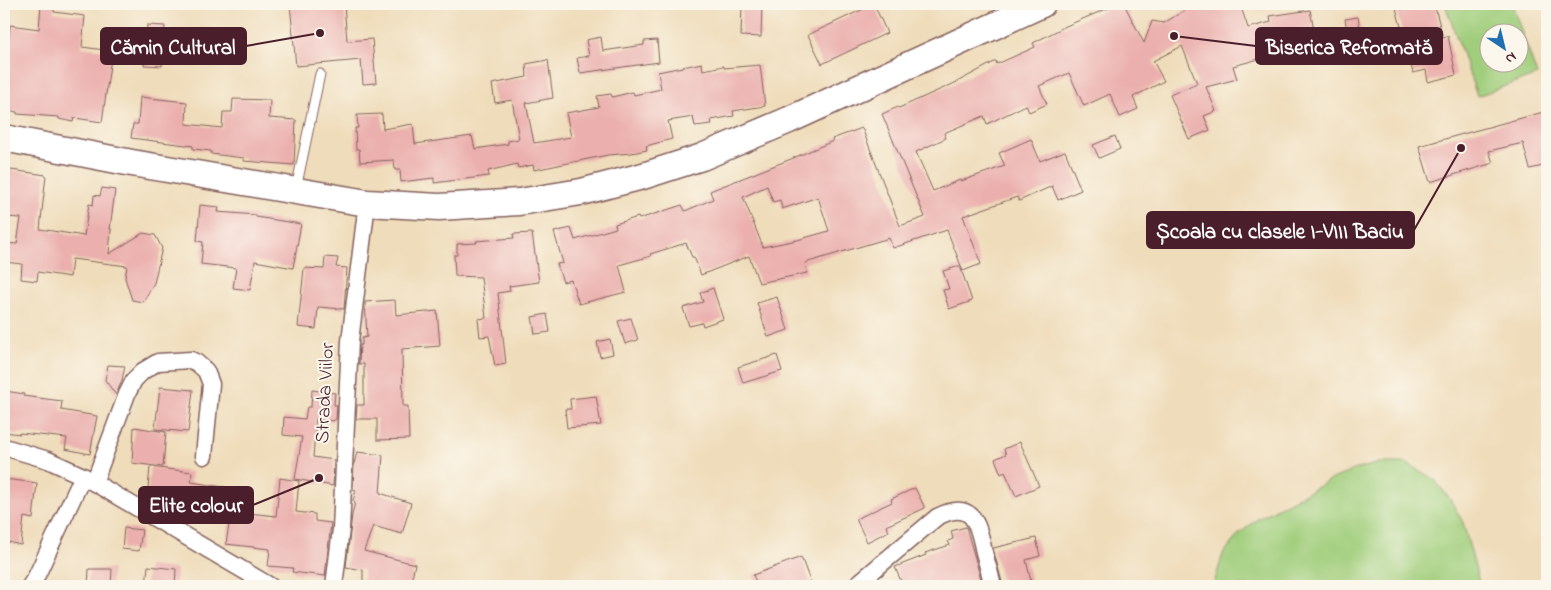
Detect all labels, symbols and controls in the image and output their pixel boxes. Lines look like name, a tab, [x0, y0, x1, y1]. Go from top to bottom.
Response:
north arrow	[1478, 22, 1528, 72]
callout: Cămin Cultural	[101, 28, 246, 64]
callout: Biserica Reformată	[1256, 28, 1442, 64]
text: Cămin Cultural	[110, 34, 236, 64]
text: Biserica Reformată	[1265, 34, 1433, 64]
text: N	[1501, 46, 1520, 69]
callout: Școala cu clasele I-VIII Baciu	[1147, 212, 1414, 248]
text: Școala cu clasele I-VIII Baciu	[1156, 218, 1404, 248]
street label: Strada Viilor	[309, 341, 343, 444]
callout: Elite colour	[139, 487, 253, 523]
text: Elite colour	[149, 492, 244, 522]

